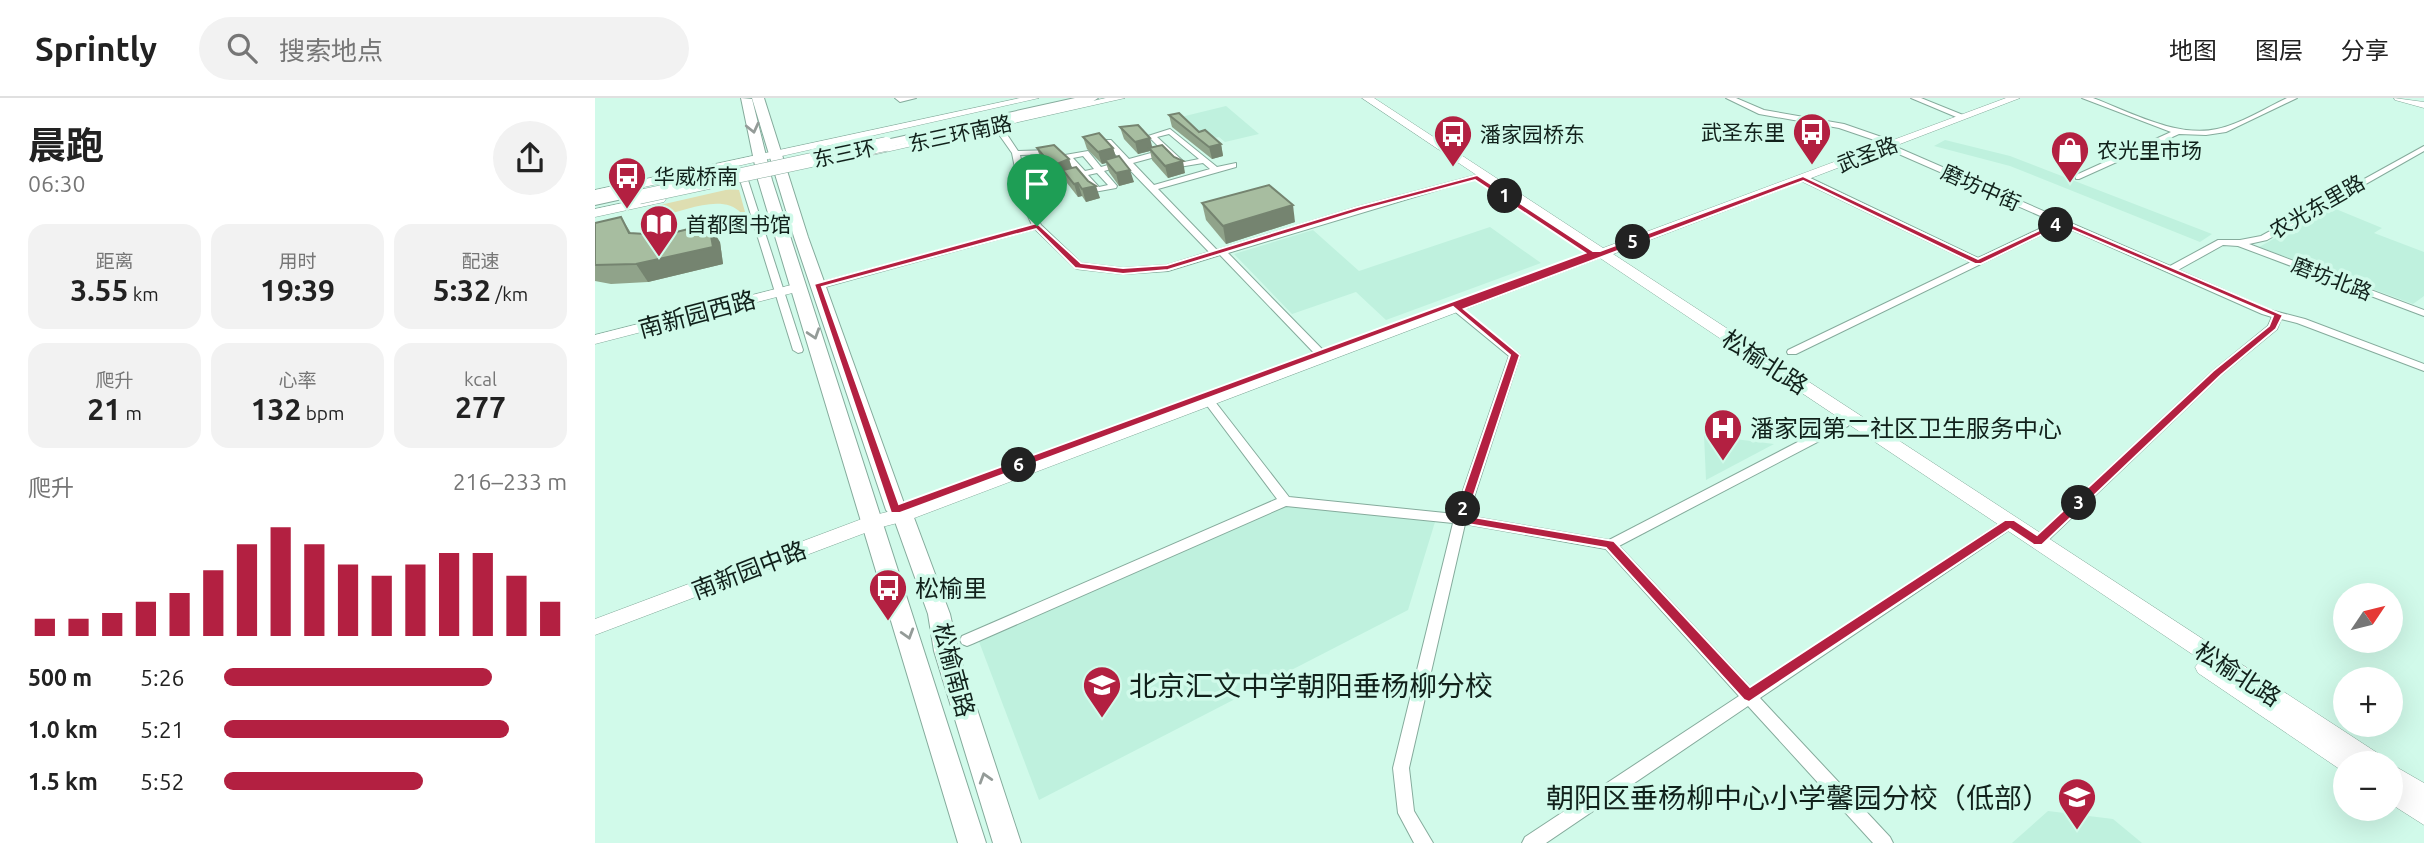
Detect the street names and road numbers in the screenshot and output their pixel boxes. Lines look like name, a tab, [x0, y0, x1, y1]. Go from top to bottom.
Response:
street label: 东三环南路	[906, 110, 1014, 156]
street label: 武圣路	[1833, 132, 1901, 176]
street label: 东三环	[811, 135, 877, 171]
street label: 磨坊中街	[1938, 159, 2024, 215]
street label: 农光东里路	[2266, 169, 2368, 243]
street label: 磨坊北路	[2288, 252, 2376, 304]
street label: 南新园西路	[636, 285, 758, 343]
street label: 松榆北路	[1717, 325, 1813, 399]
street label: 南新园中路	[688, 536, 810, 604]
street label: 松榆南路	[929, 620, 979, 720]
street label: 松榆北路	[2190, 637, 2286, 711]

